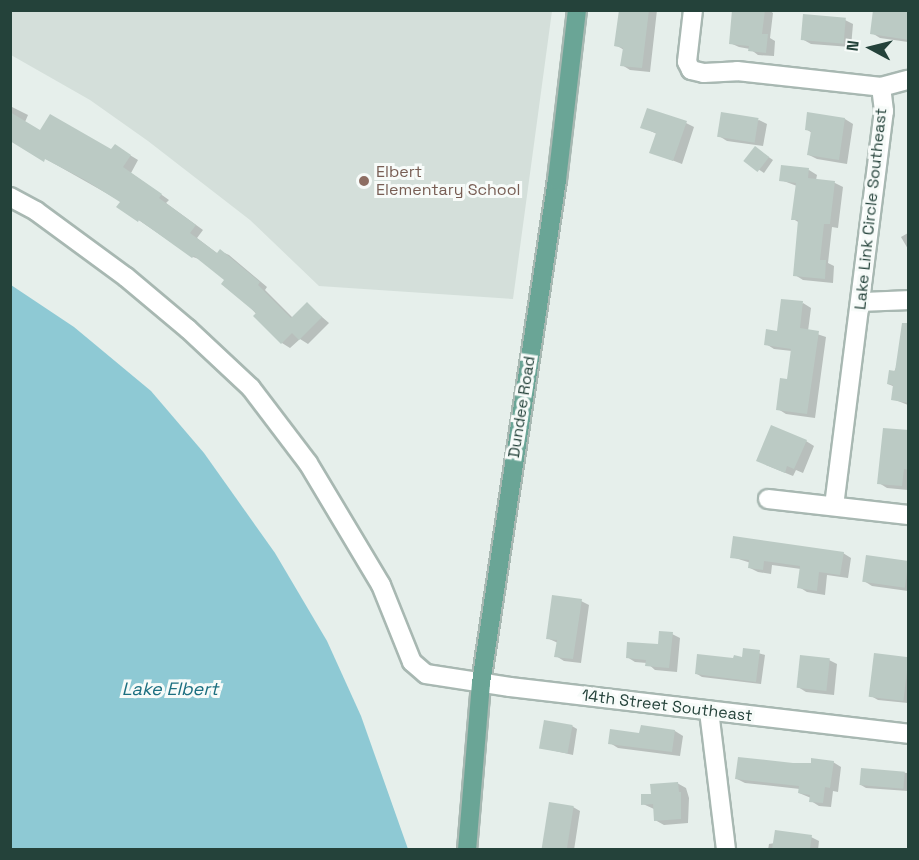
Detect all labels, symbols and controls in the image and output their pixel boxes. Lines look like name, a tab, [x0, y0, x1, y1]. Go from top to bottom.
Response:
north arrow	[841, 18, 901, 78]
text: N	[842, 39, 864, 52]
street label: Lake Link Circle Southeast	[851, 107, 891, 311]
place label: Elbert Elementary School	[376, 162, 521, 200]
marker: Elbert Elementary School	[357, 174, 371, 188]
street label: Dundee Road	[504, 355, 540, 459]
water label: Lake Elbert	[122, 678, 218, 700]
street label: 14th Street Southeast	[581, 686, 753, 726]

